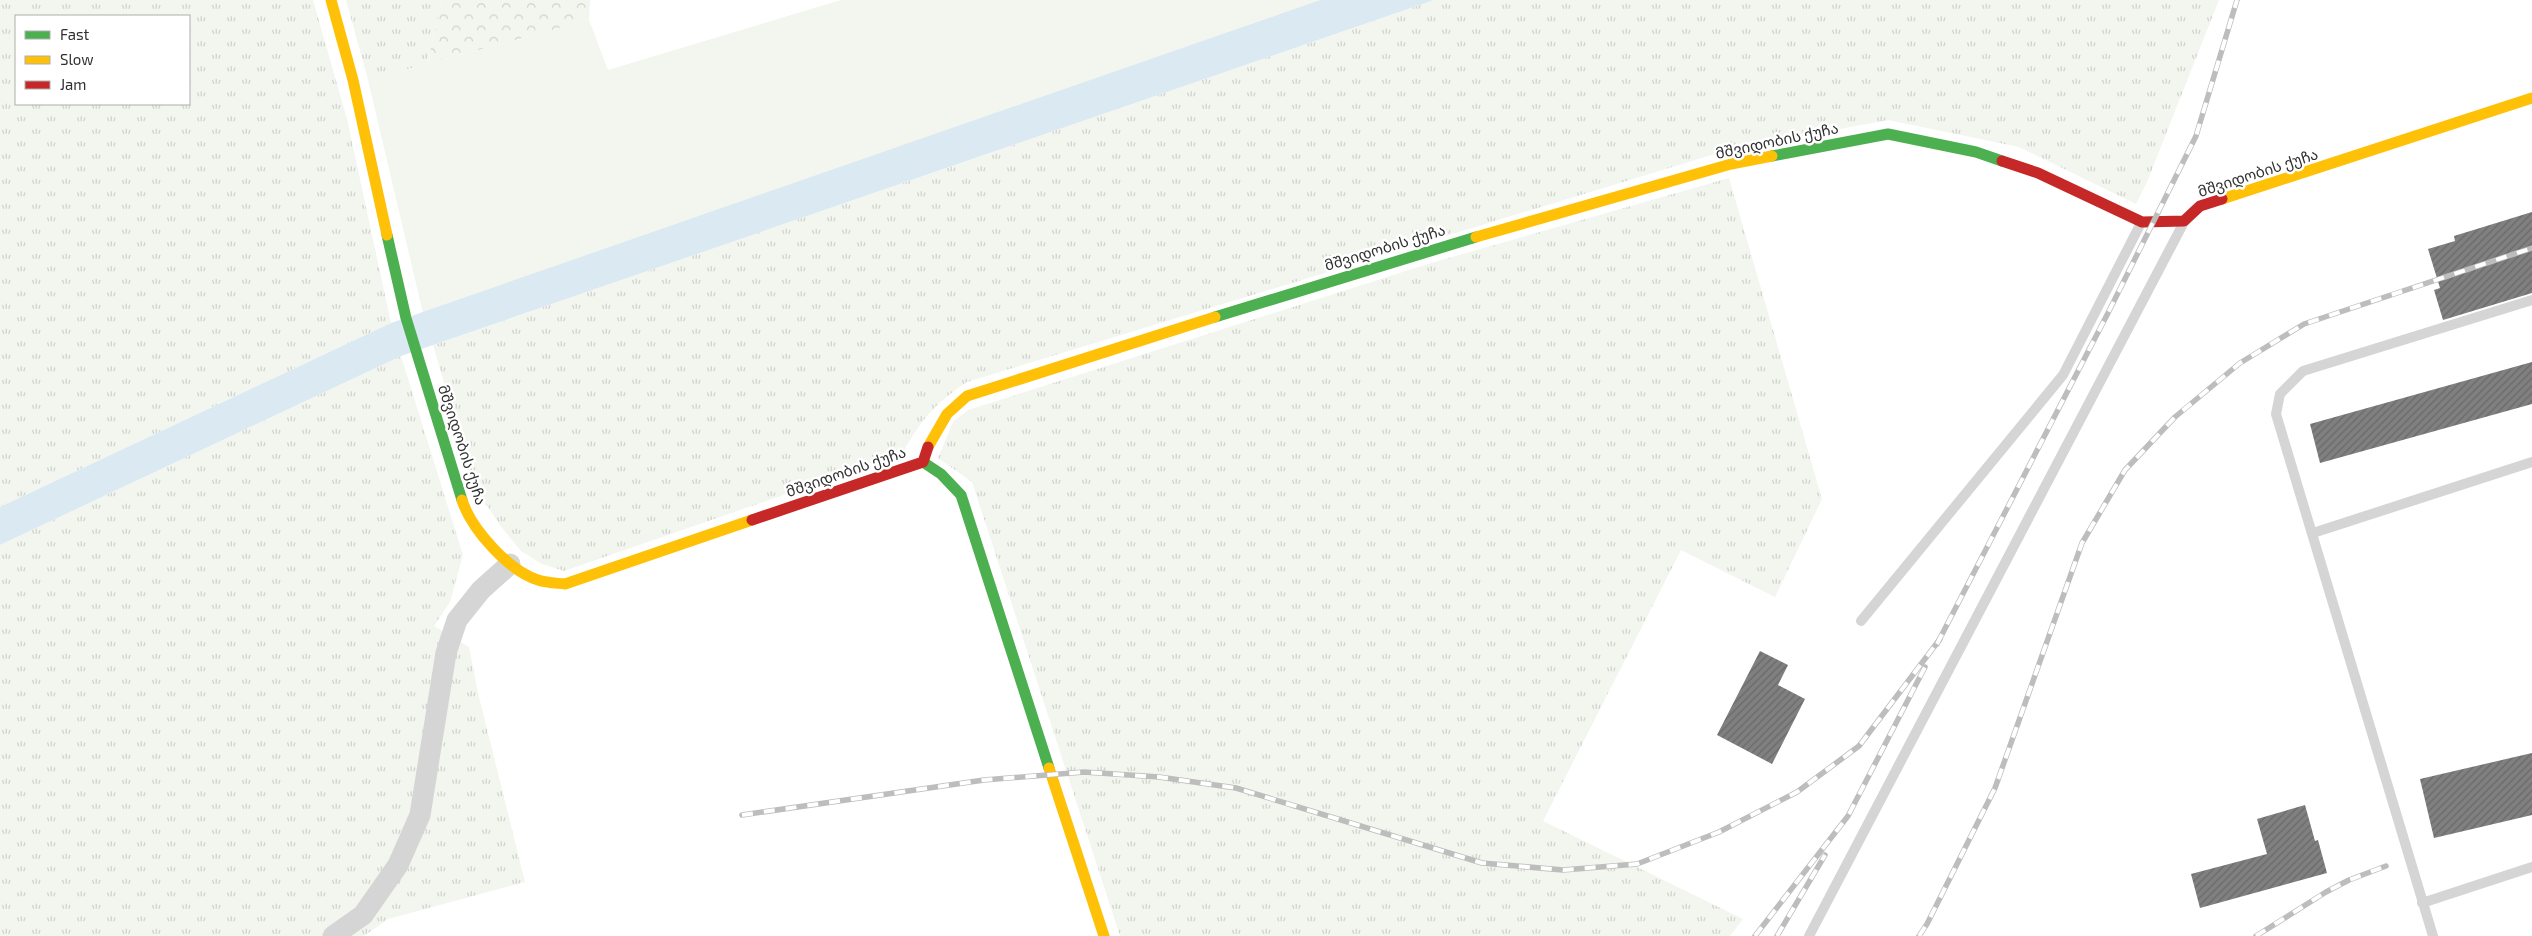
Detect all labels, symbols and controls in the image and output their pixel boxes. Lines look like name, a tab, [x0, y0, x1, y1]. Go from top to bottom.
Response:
legend	[15, 15, 190, 105]
text: Fast	[60, 25, 90, 43]
text: Slow	[60, 50, 94, 68]
text: Jam	[60, 75, 86, 93]
street label: მშვიდობის ქუჩა	[1714, 118, 1840, 163]
street label: მშვიდობის ქუჩა	[2195, 144, 2320, 201]
street label: მშვიდობის ქუჩა	[1322, 220, 1448, 275]
street label: მშვიდობის ქუჩა	[434, 382, 491, 507]
street label: მშვიდობის ქუჩა	[783, 442, 908, 501]

